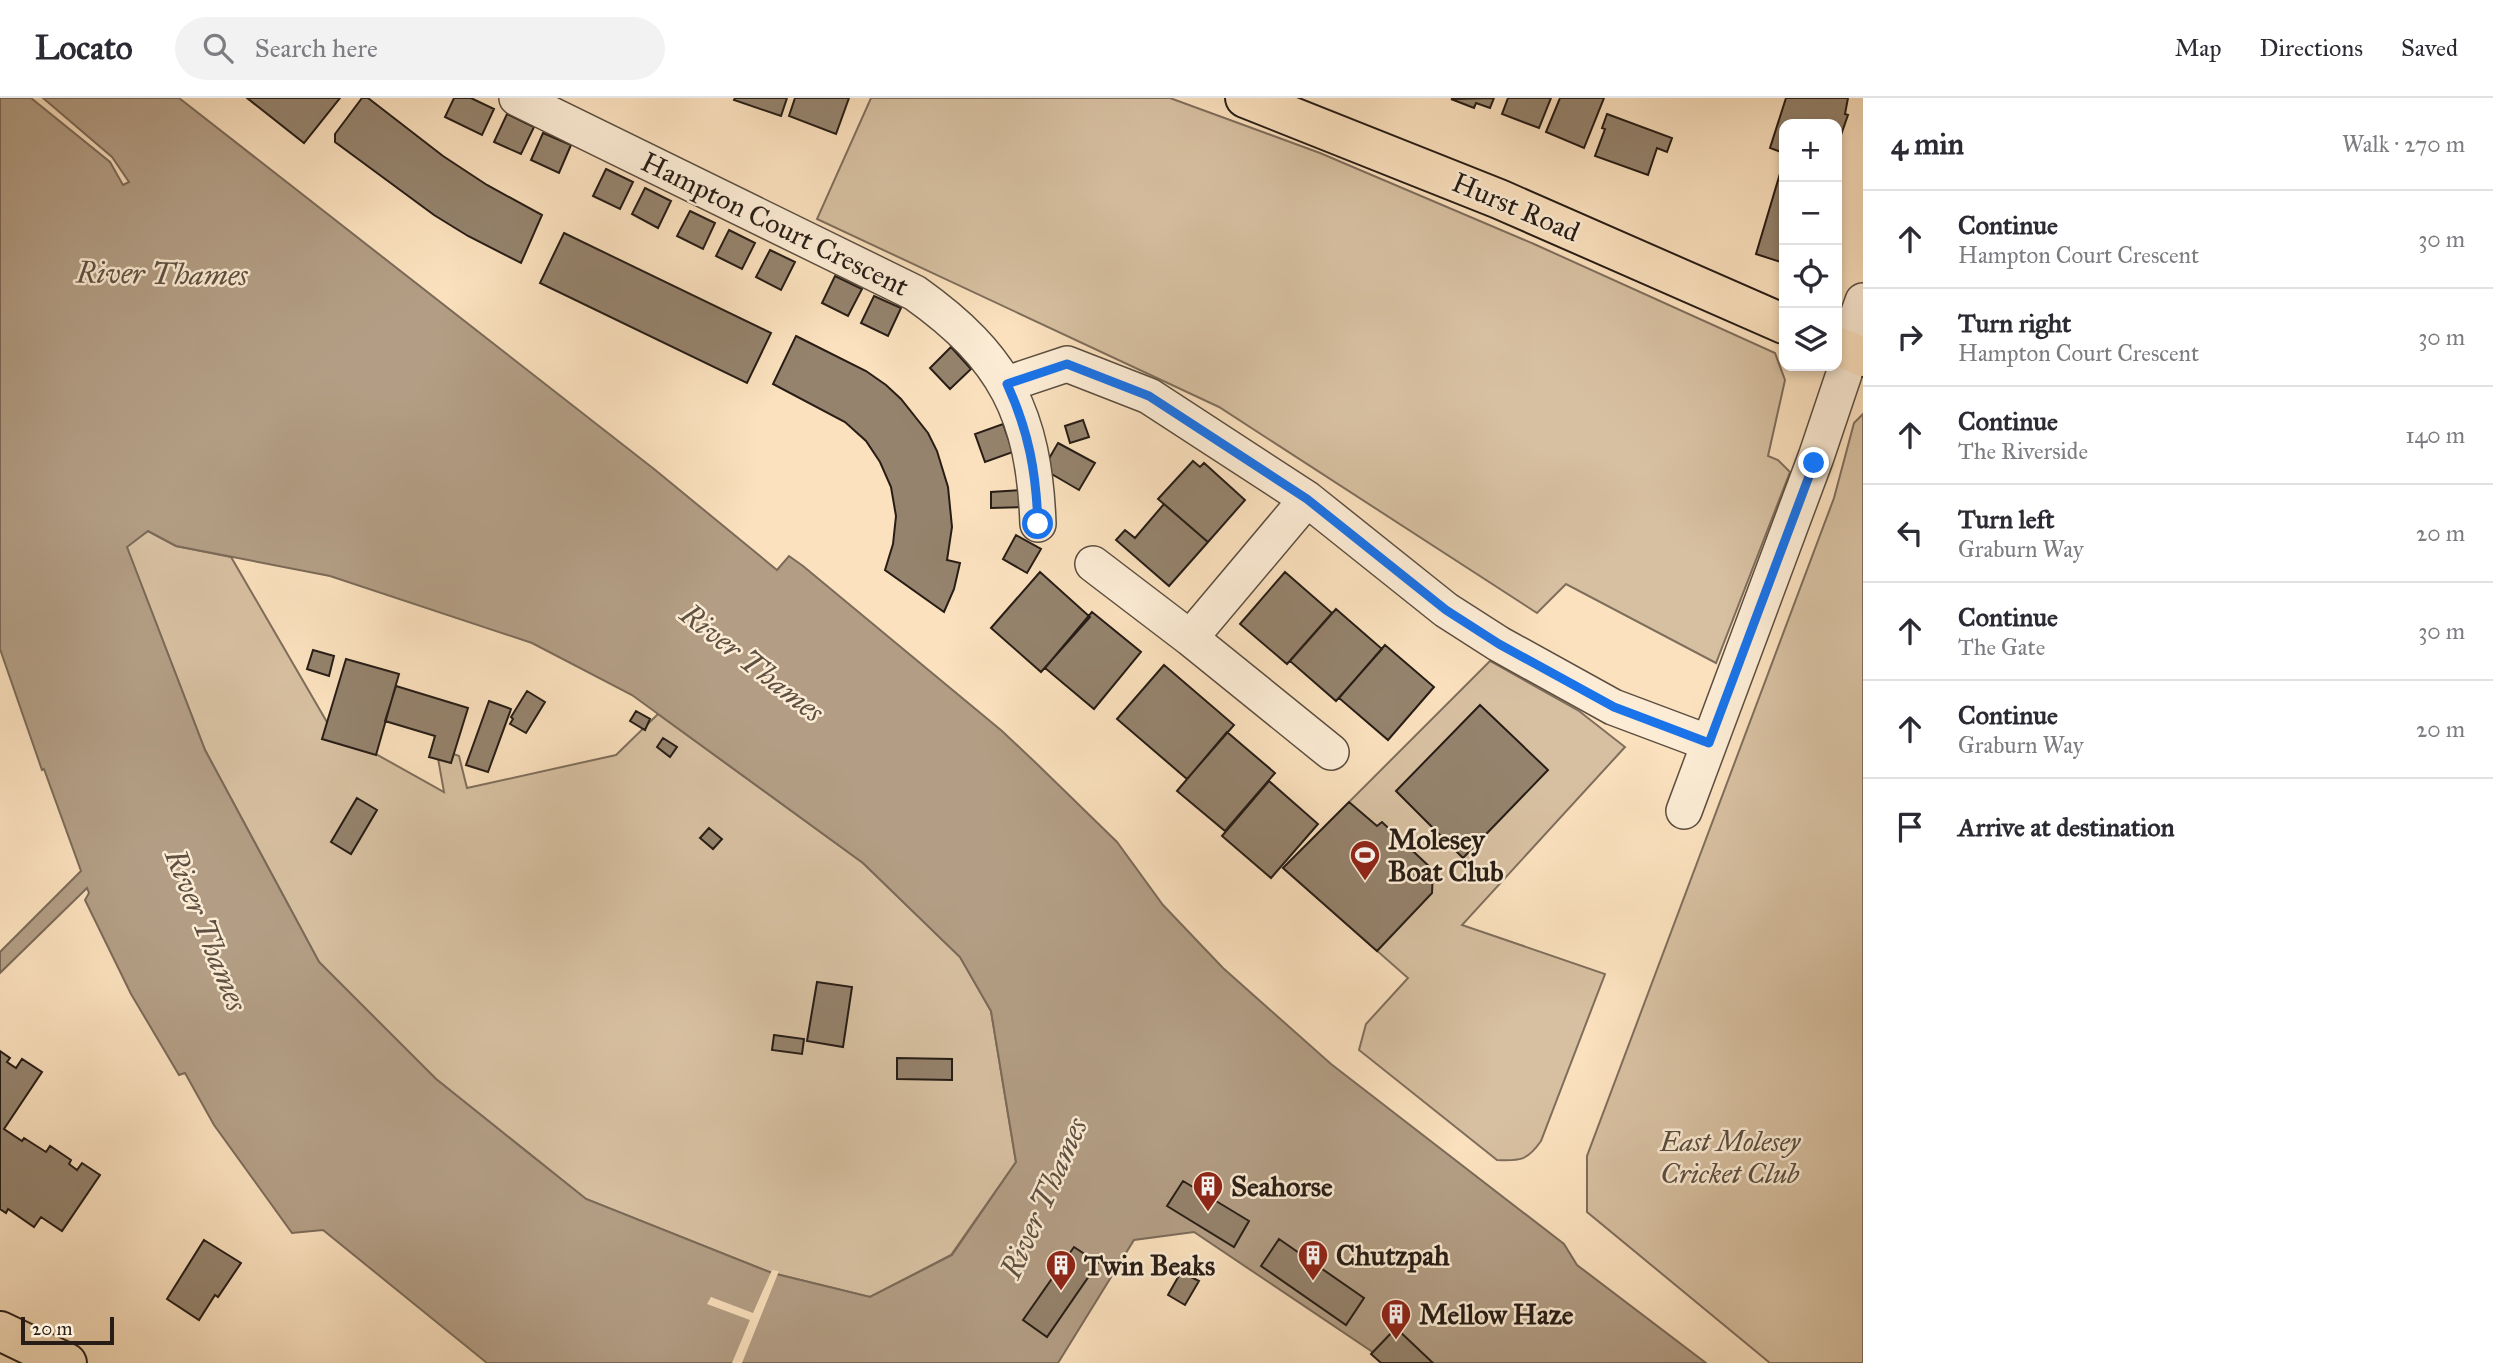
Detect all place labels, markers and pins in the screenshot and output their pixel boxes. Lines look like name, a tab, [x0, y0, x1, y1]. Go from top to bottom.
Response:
place label: Molesey Boat Club	[1388, 822, 1504, 889]
sports icon: Molesey Boat Club	[1348, 838, 1382, 882]
building icon: Seahorse	[1191, 1169, 1225, 1213]
place label: Seahorse	[1231, 1169, 1333, 1204]
building icon: Chutzpah	[1296, 1238, 1330, 1282]
place label: Chutzpah	[1336, 1238, 1450, 1273]
building icon: Twin Beaks	[1044, 1248, 1078, 1292]
place label: Twin Beaks	[1084, 1248, 1215, 1283]
building icon: Mellow Haze	[1379, 1297, 1413, 1341]
place label: Mellow Haze	[1419, 1297, 1574, 1332]

